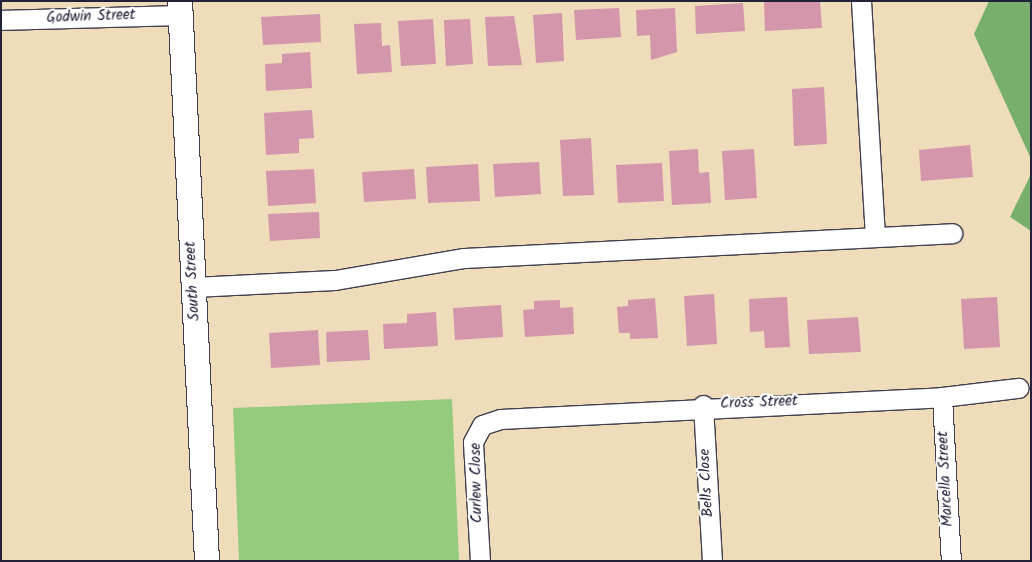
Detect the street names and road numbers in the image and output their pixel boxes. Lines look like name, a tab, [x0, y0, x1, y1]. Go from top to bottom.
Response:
street label: Godwin Street	[46, 6, 136, 28]
street label: South Street	[182, 241, 204, 321]
street label: Cross Street	[720, 393, 798, 413]
street label: Marcella Street	[935, 431, 957, 527]
street label: Curlew Close	[467, 443, 487, 523]
street label: Bells Close	[696, 448, 718, 518]

